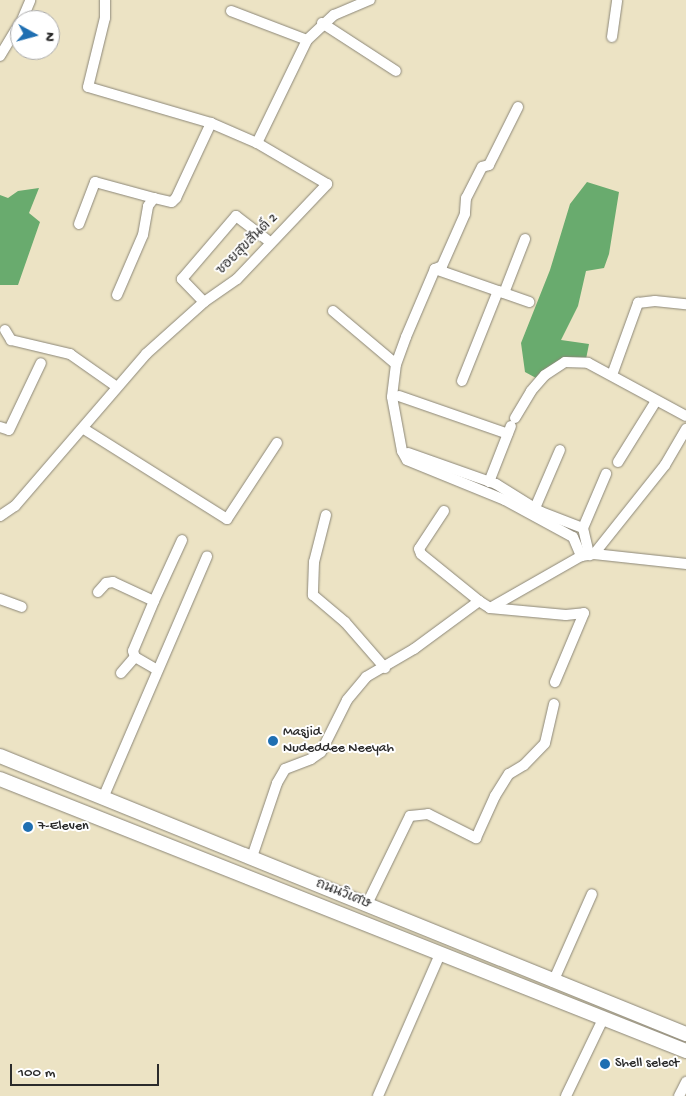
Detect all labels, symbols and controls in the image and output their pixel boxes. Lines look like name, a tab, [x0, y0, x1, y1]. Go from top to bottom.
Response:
north arrow	[10, 10, 60, 60]
text: N	[40, 31, 58, 42]
street label: ซอยสุขสันต์ 2	[214, 211, 282, 279]
place label: Masjid Nudeddee Neeyah	[283, 725, 394, 758]
marker: Masjid Nudeddee Neeyah	[267, 735, 279, 747]
place label: 7-Eleven	[38, 819, 89, 835]
marker: 7-Eleven	[22, 821, 34, 833]
street label: ถนนวิเศษ	[313, 876, 373, 914]
scale bar	[12, 1054, 161, 1086]
place label: Shell select	[615, 1056, 679, 1072]
marker: Shell select	[599, 1058, 611, 1070]
text: 100 m	[18, 1064, 55, 1082]

